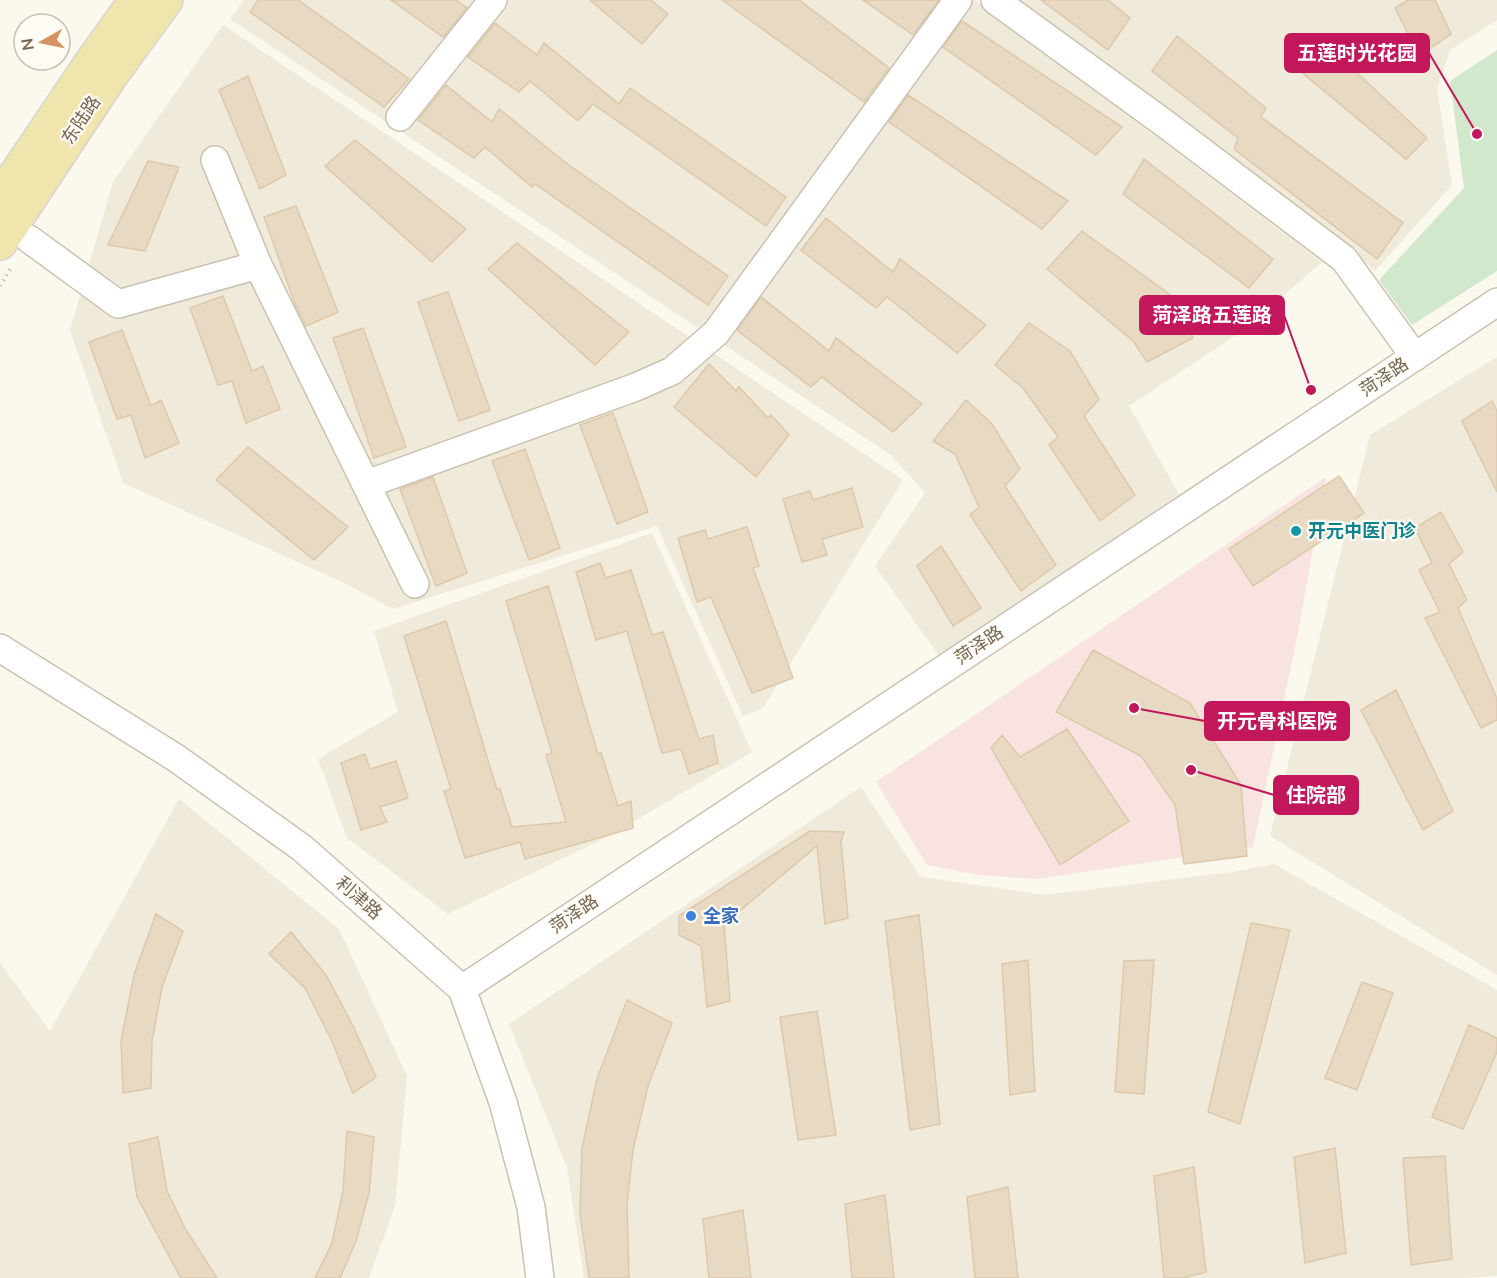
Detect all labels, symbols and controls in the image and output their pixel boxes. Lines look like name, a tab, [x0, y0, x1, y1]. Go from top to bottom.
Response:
north arrow	[12, 12, 72, 72]
callout: 五莲时光花园	[1285, 34, 1429, 72]
text: N	[16, 37, 38, 52]
text: 五莲时光花园	[1297, 40, 1417, 65]
street label: 东陆路	[56, 91, 105, 149]
callout: 菏泽路五莲路	[1140, 296, 1284, 334]
text: 菏泽路五莲路	[1152, 302, 1272, 327]
street label: 菏泽路	[1355, 352, 1413, 401]
place label: 开元中医门诊	[1308, 519, 1416, 542]
marker: 开元中医门诊	[1289, 524, 1303, 538]
street label: 菏泽路	[950, 620, 1008, 669]
callout: 开元骨科医院	[1205, 702, 1349, 740]
text: 开元骨科医院	[1217, 708, 1337, 733]
callout: 住院部	[1274, 776, 1358, 814]
text: 住院部	[1286, 782, 1346, 807]
street label: 利津路	[331, 871, 387, 924]
street label: 菏泽路	[545, 889, 603, 938]
place label: 全家	[703, 904, 739, 927]
marker: 全家	[684, 909, 698, 923]

